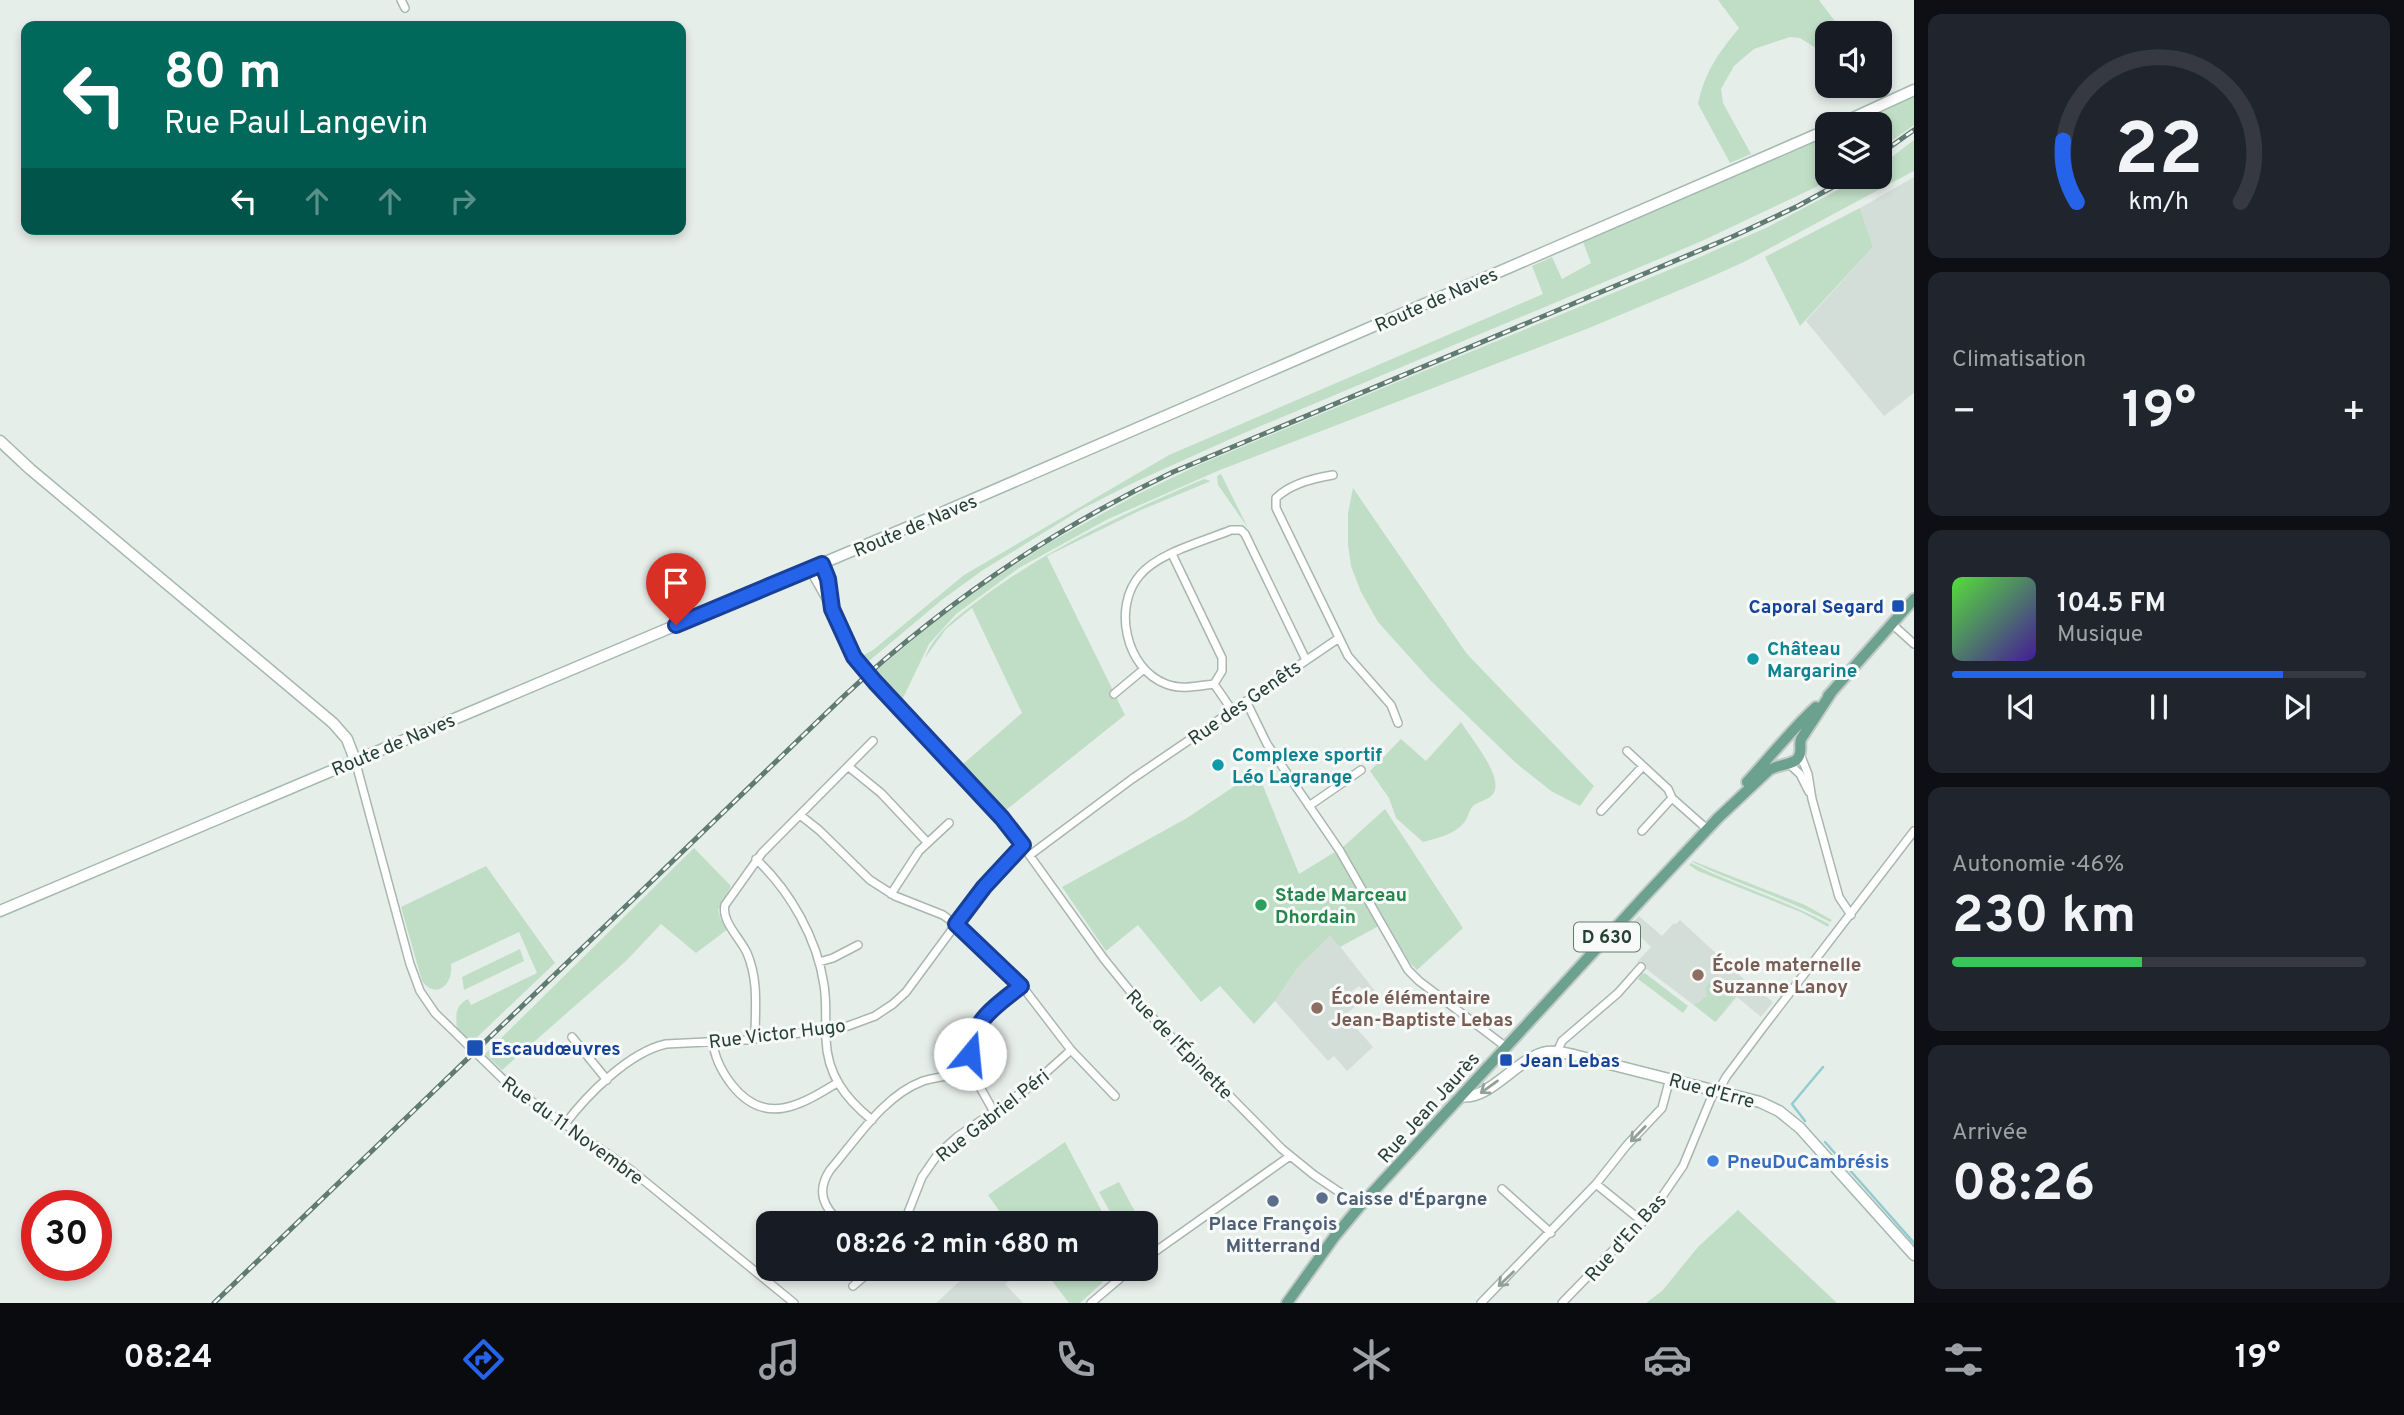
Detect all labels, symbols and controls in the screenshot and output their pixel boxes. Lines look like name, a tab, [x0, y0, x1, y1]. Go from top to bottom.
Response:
map controls	[1815, 21, 1892, 189]
button: sound	[1815, 21, 1892, 98]
text: 80 m	[164, 44, 281, 106]
icon: left	[49, 49, 140, 140]
text: Rue Paul Langevin	[164, 105, 428, 145]
text: 22	[2114, 108, 2204, 200]
button: layers	[1815, 112, 1892, 189]
icon: left	[225, 182, 263, 220]
icon: ahead	[298, 182, 336, 220]
icon: ahead	[371, 182, 409, 220]
icon: right	[444, 182, 482, 220]
text: km/h	[2129, 187, 2189, 219]
street label: Route de Naves	[1372, 263, 1502, 339]
text: Climatisation	[1952, 346, 2086, 375]
text: 19°	[2122, 380, 2196, 446]
text: −	[1952, 389, 1977, 438]
text: +	[2341, 389, 2366, 438]
street label: Route de Naves	[850, 490, 981, 564]
pin	[646, 553, 706, 625]
icon: arrive	[657, 564, 695, 602]
text: 104.5 FM	[2057, 588, 2166, 621]
place label: Caporal Segard	[1749, 596, 1884, 620]
marker: Caporal Segard	[1890, 598, 1906, 614]
text: Musique	[2057, 621, 2143, 650]
place label: Château Margarine	[1767, 638, 1857, 684]
marker: Château Margarine	[1745, 651, 1761, 667]
street label: Rue des Genêts	[1184, 656, 1306, 751]
icon: previous	[2002, 688, 2040, 726]
icon: pause	[2140, 688, 2178, 726]
icon: next	[2278, 688, 2316, 726]
street label: Route de Naves	[328, 709, 459, 783]
place label: Complexe sportif Léo Lagrange	[1232, 744, 1382, 790]
marker: Complexe sportif Léo Lagrange	[1210, 757, 1226, 773]
text: Autonomie · 46%	[1952, 851, 2124, 880]
place label: Stade Marceau Dhordain	[1275, 884, 1407, 930]
text: 230 km	[1952, 885, 2136, 951]
marker: Stade Marceau Dhordain	[1253, 897, 1269, 913]
road number: D 630	[1574, 922, 1640, 952]
place label: École maternelle Suzanne Lanoy	[1712, 953, 1861, 1000]
marker: École maternelle Suzanne Lanoy	[1690, 967, 1706, 983]
street label: Rue de l'Épinette	[1120, 985, 1238, 1106]
place label: École élémentaire Jean-Baptiste Lebas	[1331, 986, 1513, 1033]
marker: École élémentaire Jean-Baptiste Lebas	[1309, 1000, 1325, 1016]
street label: Rue Victor Hugo	[707, 1015, 847, 1055]
position arrow	[933, 1017, 1007, 1091]
marker: Escaudœuvres	[465, 1038, 485, 1058]
place label: Escaudœuvres	[491, 1038, 621, 1062]
street label: Rue Jean Jaurès	[1373, 1048, 1486, 1169]
place label: Jean Lebas	[1520, 1050, 1620, 1074]
marker: Jean Lebas	[1498, 1052, 1514, 1068]
street label: Rue Gabriel Péri	[932, 1065, 1055, 1168]
street label: Rue d'Erre	[1666, 1069, 1757, 1115]
street label: Rue du 11 Novembre	[496, 1072, 648, 1191]
one-way arrow	[1480, 1080, 1498, 1095]
text: Arrivée	[1952, 1119, 2028, 1148]
one-way arrow	[1630, 1124, 1647, 1142]
place label: PneuDuCambrésis	[1727, 1151, 1889, 1175]
marker: PneuDuCambrésis	[1705, 1153, 1721, 1169]
text: 08:26	[1952, 1153, 2095, 1219]
place label: Caisse d'Épargne	[1336, 1187, 1487, 1212]
street label: Rue d'En Bas	[1581, 1189, 1672, 1287]
speed limit sign: 30	[21, 1190, 112, 1281]
marker: Caisse d'Épargne	[1314, 1190, 1330, 1206]
marker: Place François Mitterrand	[1265, 1193, 1281, 1209]
place label: Place François Mitterrand	[1209, 1213, 1337, 1259]
text: 08:26 · 2 min · 680 m	[835, 1229, 1079, 1262]
one-way arrow	[1497, 1271, 1514, 1288]
icon: directions	[459, 1335, 508, 1384]
icon: music	[755, 1335, 804, 1384]
icon: phone	[1051, 1335, 1100, 1384]
icon: climate	[1347, 1335, 1396, 1384]
icon: car	[1643, 1335, 1692, 1384]
icon: filters	[1939, 1335, 1988, 1384]
text: 08:24	[123, 1339, 213, 1379]
text: 19°	[2235, 1339, 2281, 1379]

